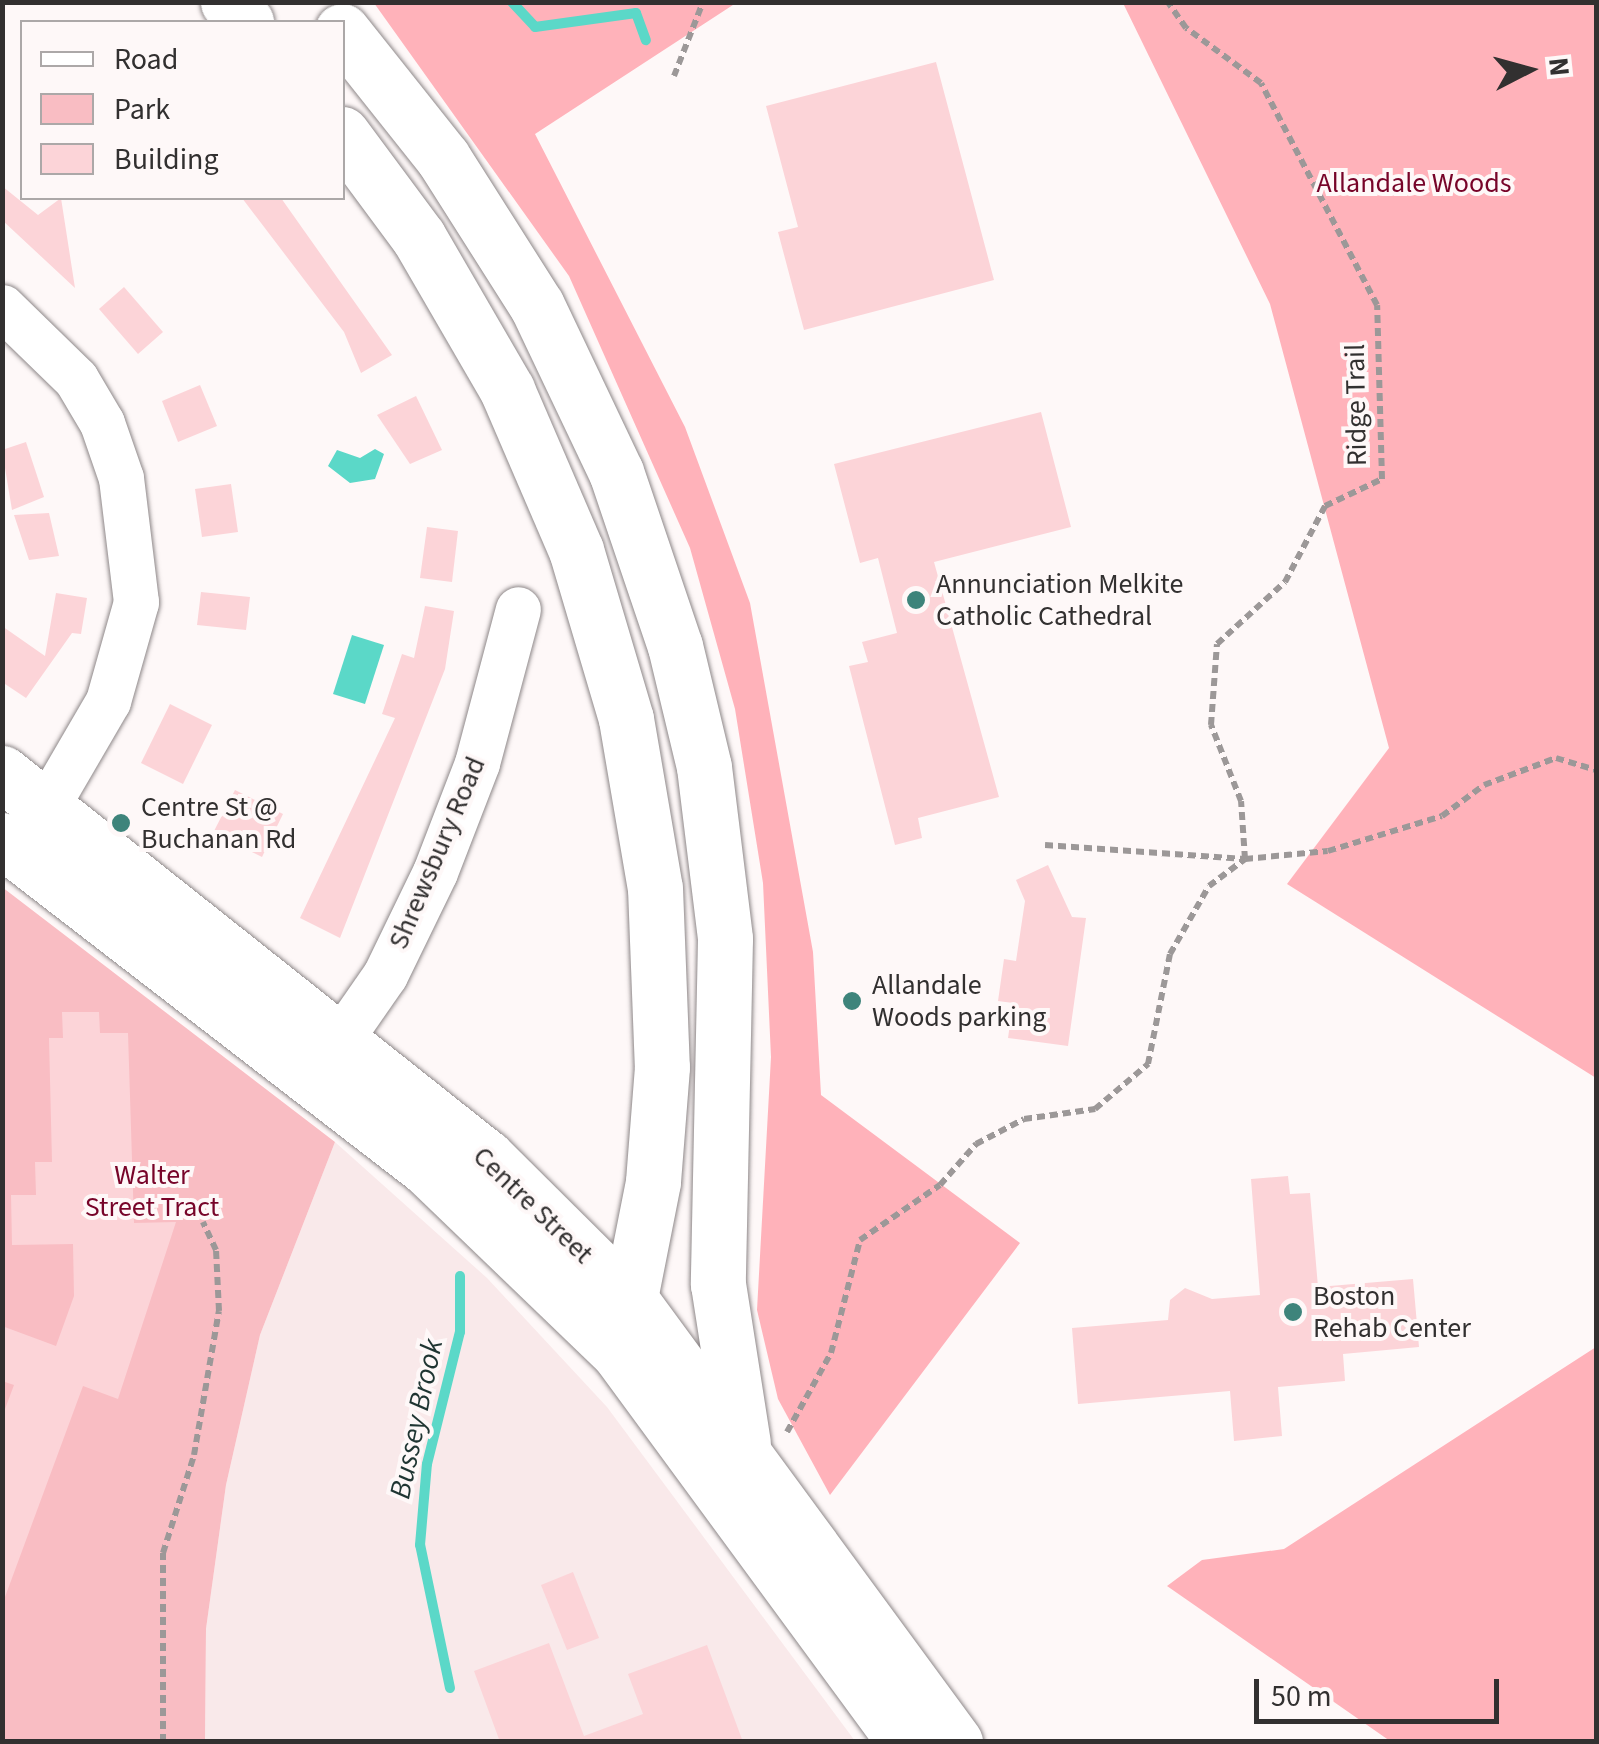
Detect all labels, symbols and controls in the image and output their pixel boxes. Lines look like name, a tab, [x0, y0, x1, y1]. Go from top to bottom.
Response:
legend	[20, 20, 345, 200]
north arrow	[1479, 20, 1579, 120]
text: Road	[114, 38, 178, 81]
text: N	[1538, 56, 1580, 78]
text: Park	[114, 88, 170, 131]
text: Building	[114, 138, 219, 181]
park label: Allandale Woods	[1317, 166, 1511, 200]
street label: Ridge Trail	[1338, 343, 1374, 467]
place label: Annunciation Melkite Catholic Cathedral	[936, 567, 1183, 633]
marker: Annunciation Melkite Catholic Cathedral	[905, 589, 927, 611]
street label: Shrewsbury Road	[381, 752, 493, 954]
place label: Centre St @ Buchanan Rd	[141, 790, 296, 856]
marker: Centre St @ Buchanan Rd	[110, 812, 132, 834]
place label: Allandale Woods parking	[872, 968, 1046, 1034]
marker: Allandale Woods parking	[841, 990, 863, 1012]
street label: Centre Street	[466, 1140, 600, 1270]
park label: Walter Street Tract	[85, 1158, 219, 1224]
place label: Boston Rehab Center	[1313, 1279, 1471, 1345]
marker: Boston Rehab Center	[1282, 1301, 1304, 1323]
water label: Bussey Brook	[383, 1336, 451, 1502]
scale bar	[1259, 1659, 1504, 1721]
text: 50 m	[1271, 1675, 1332, 1718]

